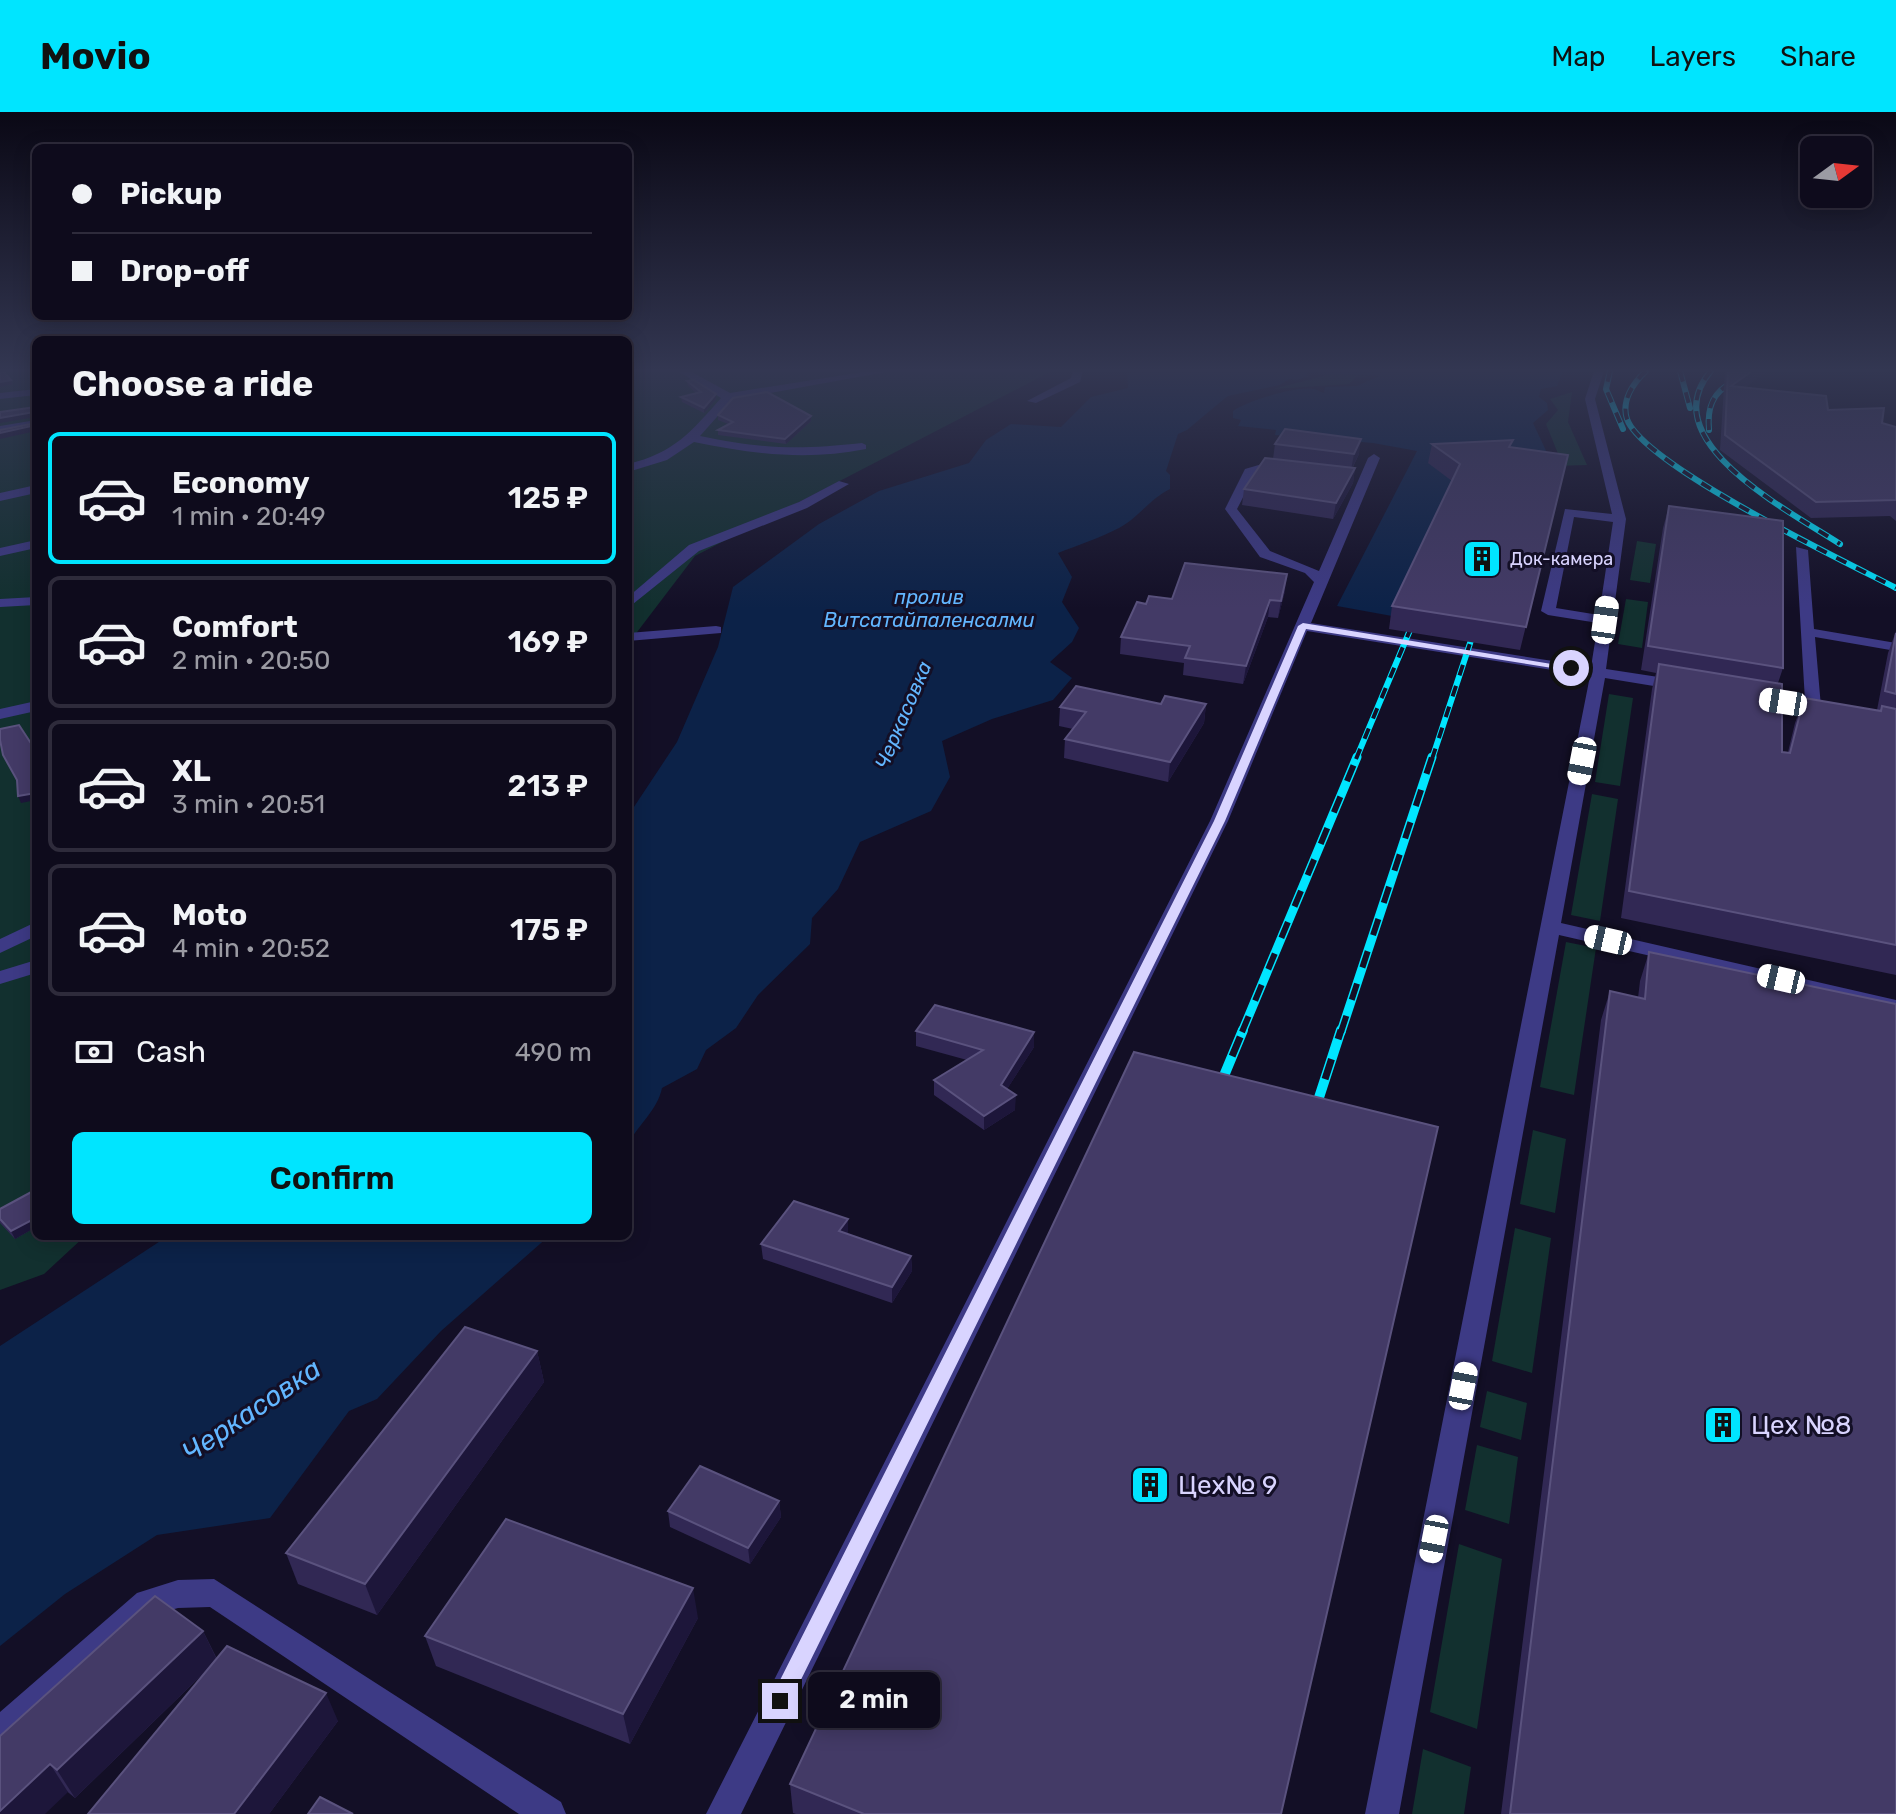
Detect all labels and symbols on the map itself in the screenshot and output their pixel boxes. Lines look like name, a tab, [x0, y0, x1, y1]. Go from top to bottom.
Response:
north arrow	[1800, 136, 1872, 208]
building icon: Док-камера	[1461, 538, 1503, 580]
place label: Док-камера	[1510, 548, 1613, 570]
water label: пролив Витсатайпаленсалми	[824, 585, 1035, 632]
car	[1590, 595, 1620, 645]
route start	[1553, 650, 1589, 686]
water label: Черкасовка	[870, 657, 937, 772]
car	[1757, 686, 1809, 718]
car	[1566, 735, 1598, 787]
car	[1582, 923, 1634, 957]
car	[1755, 962, 1807, 996]
water label: Черкасовка	[176, 1352, 327, 1469]
car	[1447, 1360, 1479, 1412]
building icon: Цех №8	[1702, 1404, 1744, 1446]
place label: Цех №8	[1751, 1410, 1852, 1441]
building icon: Цех№ 9	[1129, 1464, 1171, 1506]
place label: Цех№ 9	[1178, 1470, 1277, 1501]
car	[1418, 1513, 1450, 1565]
callout: 2 min	[808, 1673, 940, 1729]
route end	[762, 1683, 798, 1719]

